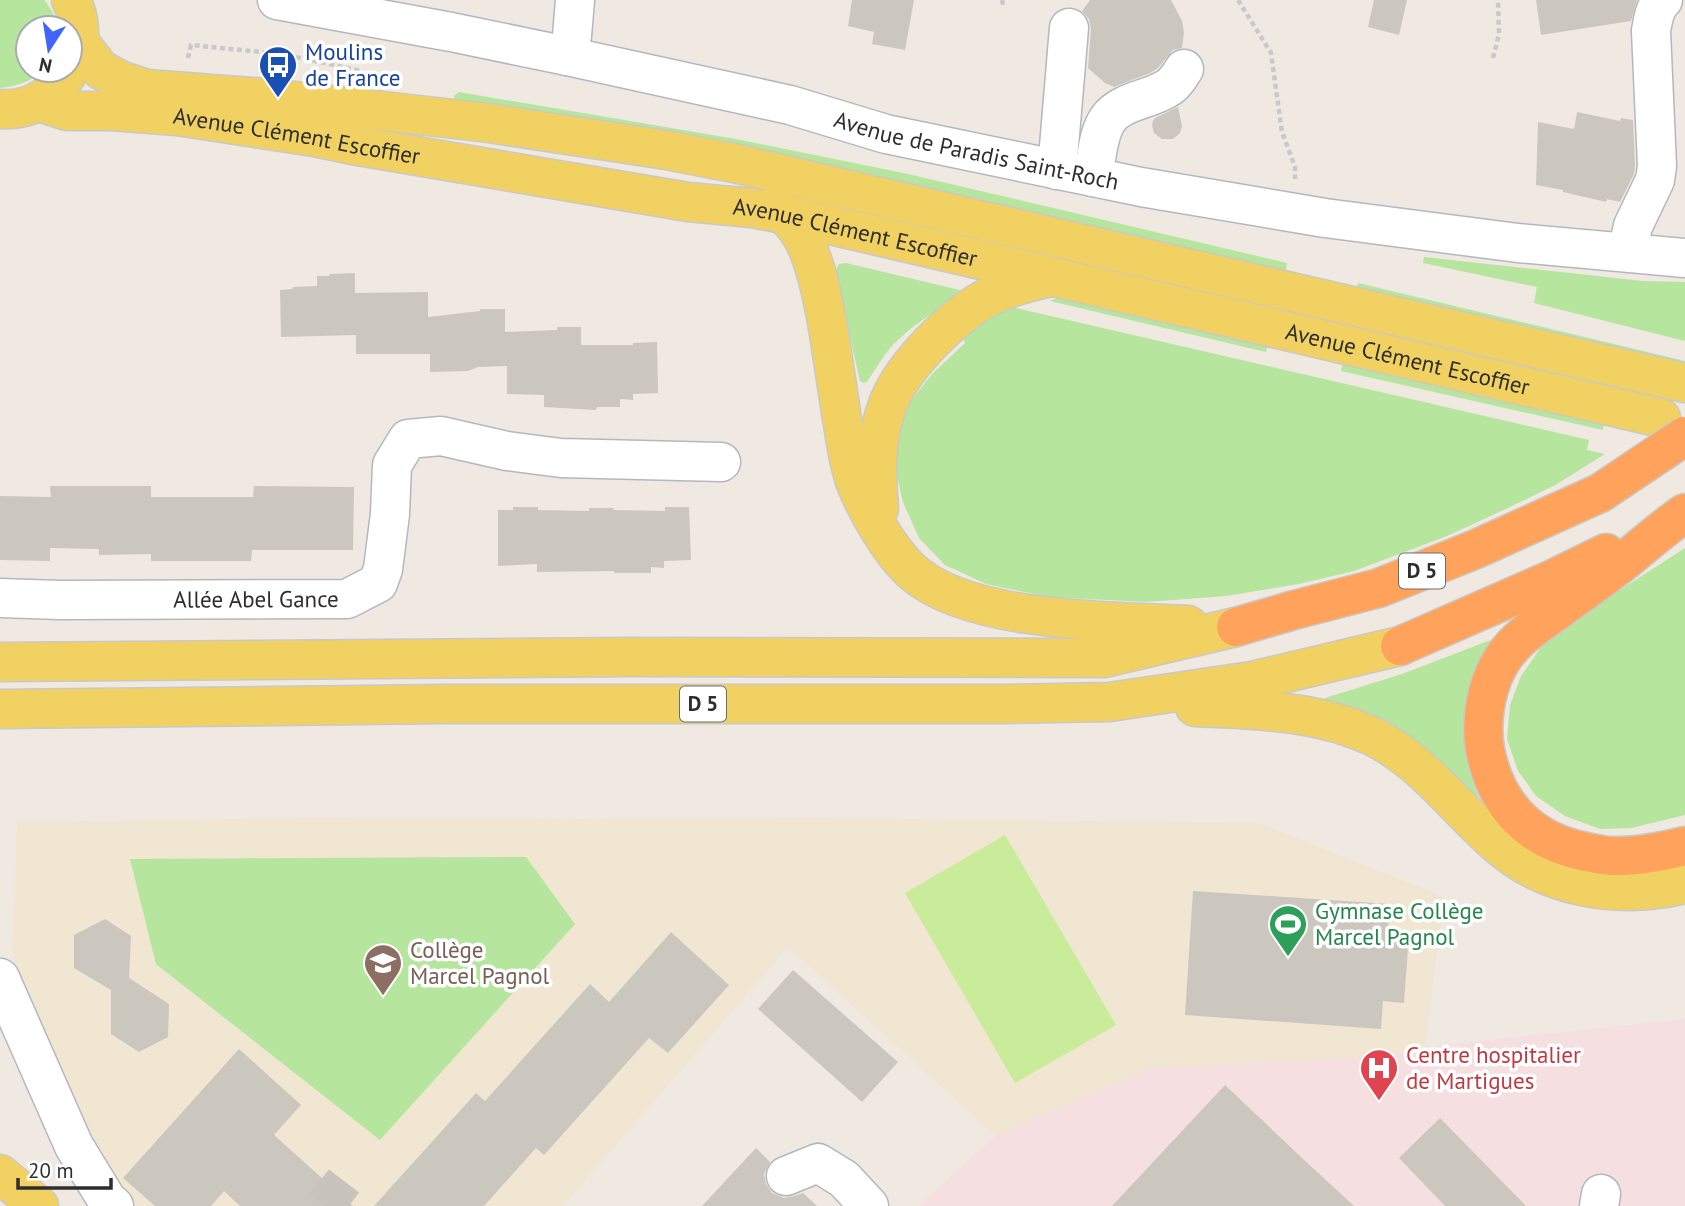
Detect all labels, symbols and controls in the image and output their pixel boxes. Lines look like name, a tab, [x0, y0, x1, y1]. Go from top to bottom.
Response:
north arrow	[14, 14, 84, 84]
place label: Moulins de France	[305, 37, 400, 92]
bus stop icon: Moulins de France	[257, 44, 299, 99]
text: N	[37, 53, 54, 79]
street label: Avenue Clément Escoffier	[171, 101, 423, 170]
street label: Avenue de Paradis Saint-Roch	[831, 104, 1122, 196]
street label: Avenue Clément Escoffier	[732, 191, 981, 273]
street label: Avenue Clément Escoffier	[1283, 316, 1533, 401]
road number: D 5	[1399, 554, 1445, 588]
street label: Allée Abel Gance	[173, 584, 339, 614]
road number: D 5	[680, 686, 726, 722]
place label: Gymnase Collège Marcel Pagnol	[1315, 896, 1484, 951]
sports icon: Gymnase Collège Marcel Pagnol	[1267, 903, 1309, 958]
place label: Collège Marcel Pagnol	[410, 935, 550, 990]
school or university icon: Collège Marcel Pagnol	[362, 942, 404, 997]
place label: Centre hospitalier de Martigues	[1406, 1040, 1581, 1095]
hospital icon: Centre hospitalier de Martigues	[1358, 1047, 1400, 1102]
scale bar	[18, 1146, 110, 1190]
text: 20 m	[28, 1157, 74, 1184]

